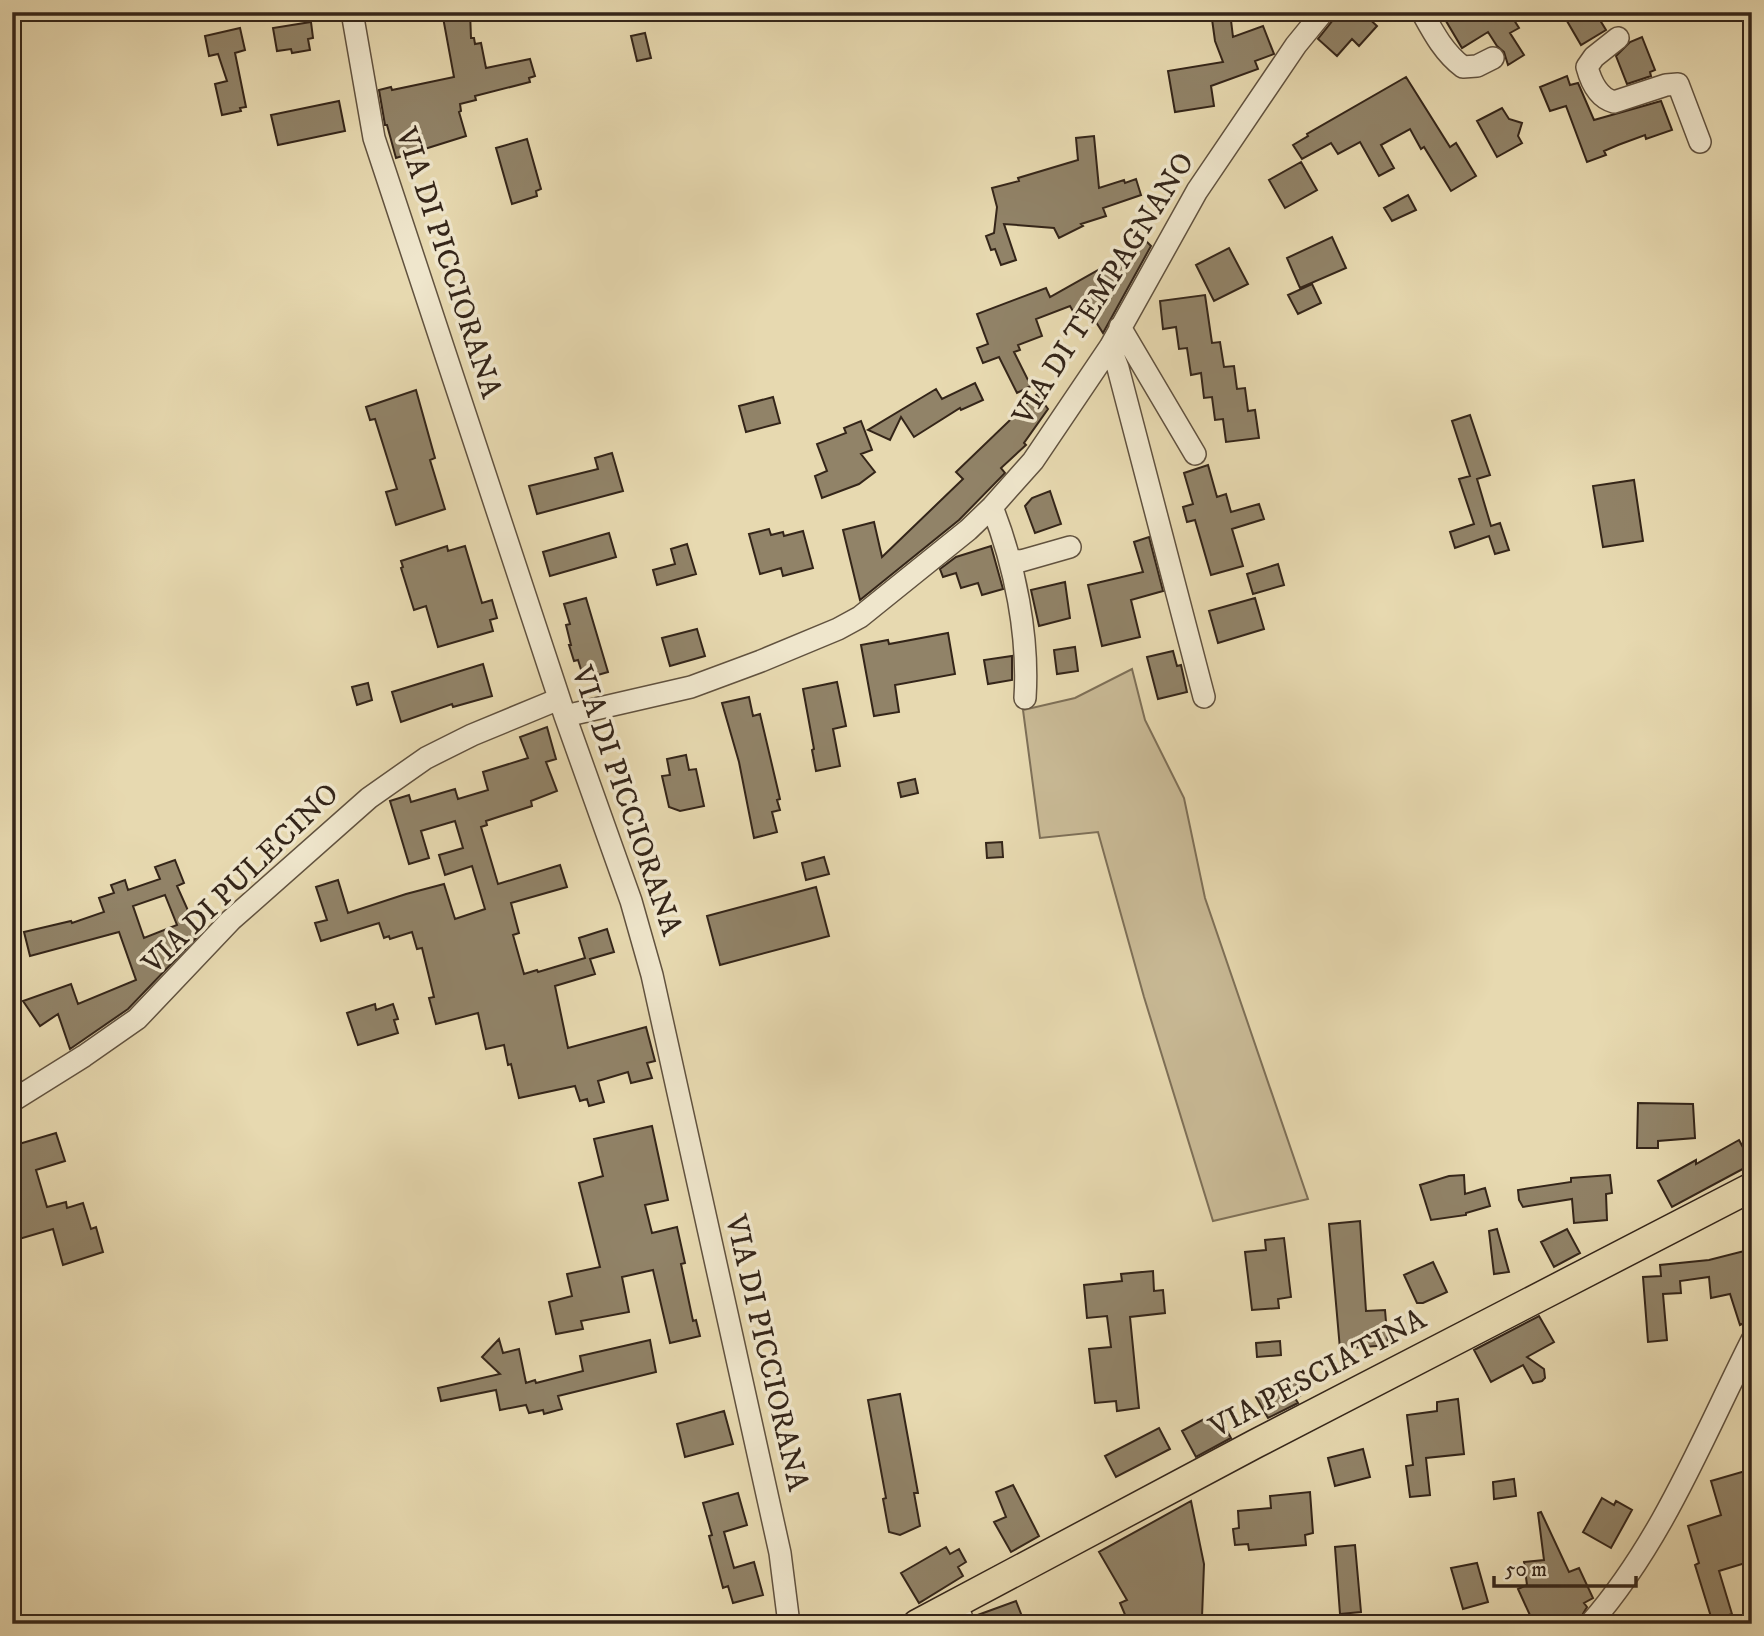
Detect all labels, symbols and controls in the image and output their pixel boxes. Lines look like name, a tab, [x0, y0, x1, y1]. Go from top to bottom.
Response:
street label: VIA DI PICCIORANA	[386, 122, 509, 404]
street label: VIA DI TEMPAGNANO	[1005, 146, 1203, 433]
street label: VIA DI PICCIORANA	[562, 661, 690, 941]
street label: VIA DI PULECINO	[134, 776, 347, 983]
street label: VIA DI PICCIORANA	[716, 1210, 816, 1496]
street label: VIA PESCIATINA	[1202, 1301, 1433, 1447]
scale bar	[1494, 1545, 1636, 1589]
text: 50 m	[1505, 1557, 1547, 1583]

